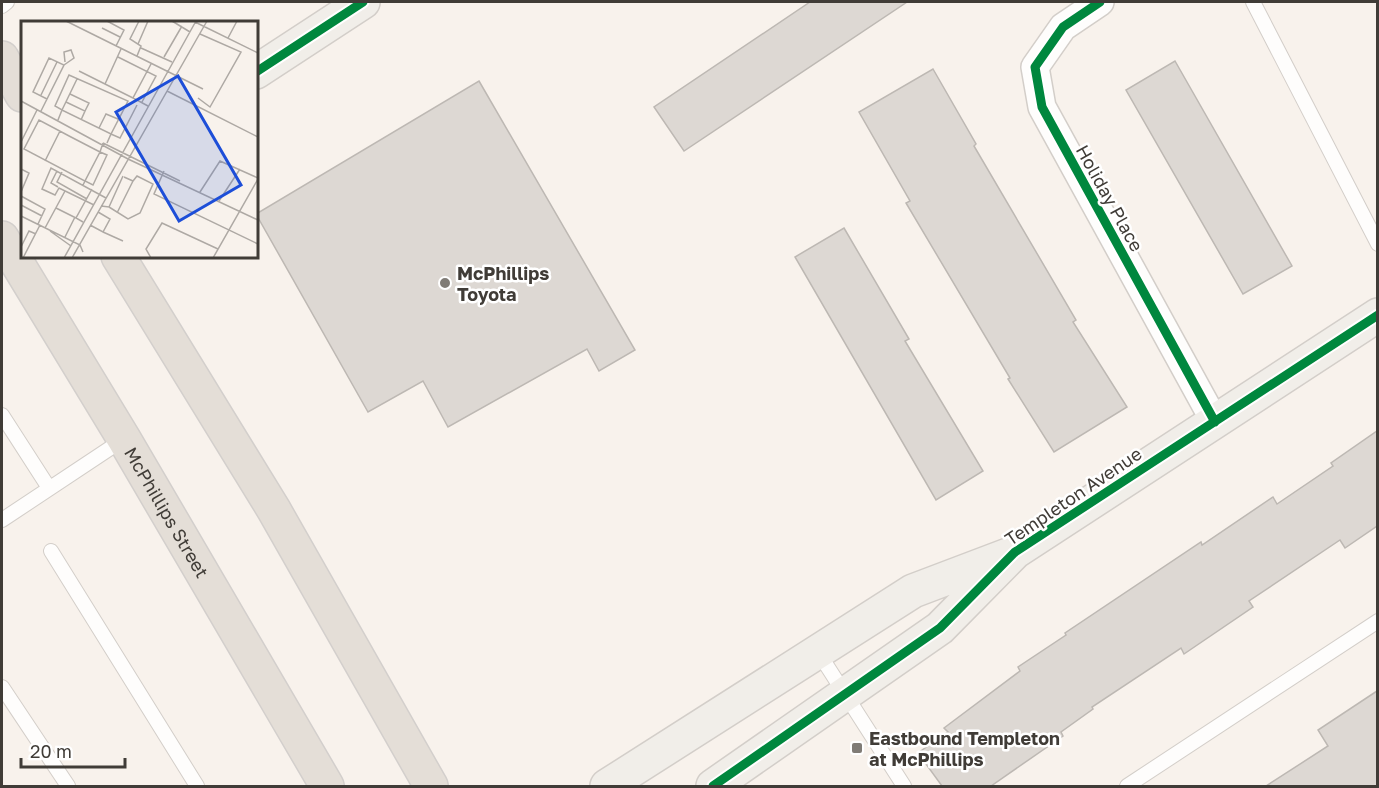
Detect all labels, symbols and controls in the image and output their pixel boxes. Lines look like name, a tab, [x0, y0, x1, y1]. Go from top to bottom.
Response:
inset map	[21, 21, 258, 258]
street label: Holiday Place	[1072, 141, 1148, 255]
place label: McPhillips Toyota	[457, 262, 549, 305]
marker: McPhillips Toyota	[438, 276, 452, 290]
street label: Templeton Avenue	[1000, 442, 1146, 550]
street label: McPhillips Street	[120, 443, 214, 582]
place label: Eastbound Templeton at McPhillips	[869, 727, 1060, 770]
scale bar	[21, 731, 124, 769]
text: 20 m	[30, 740, 72, 762]
marker: Eastbound Templeton at McPhillips	[850, 741, 864, 755]

